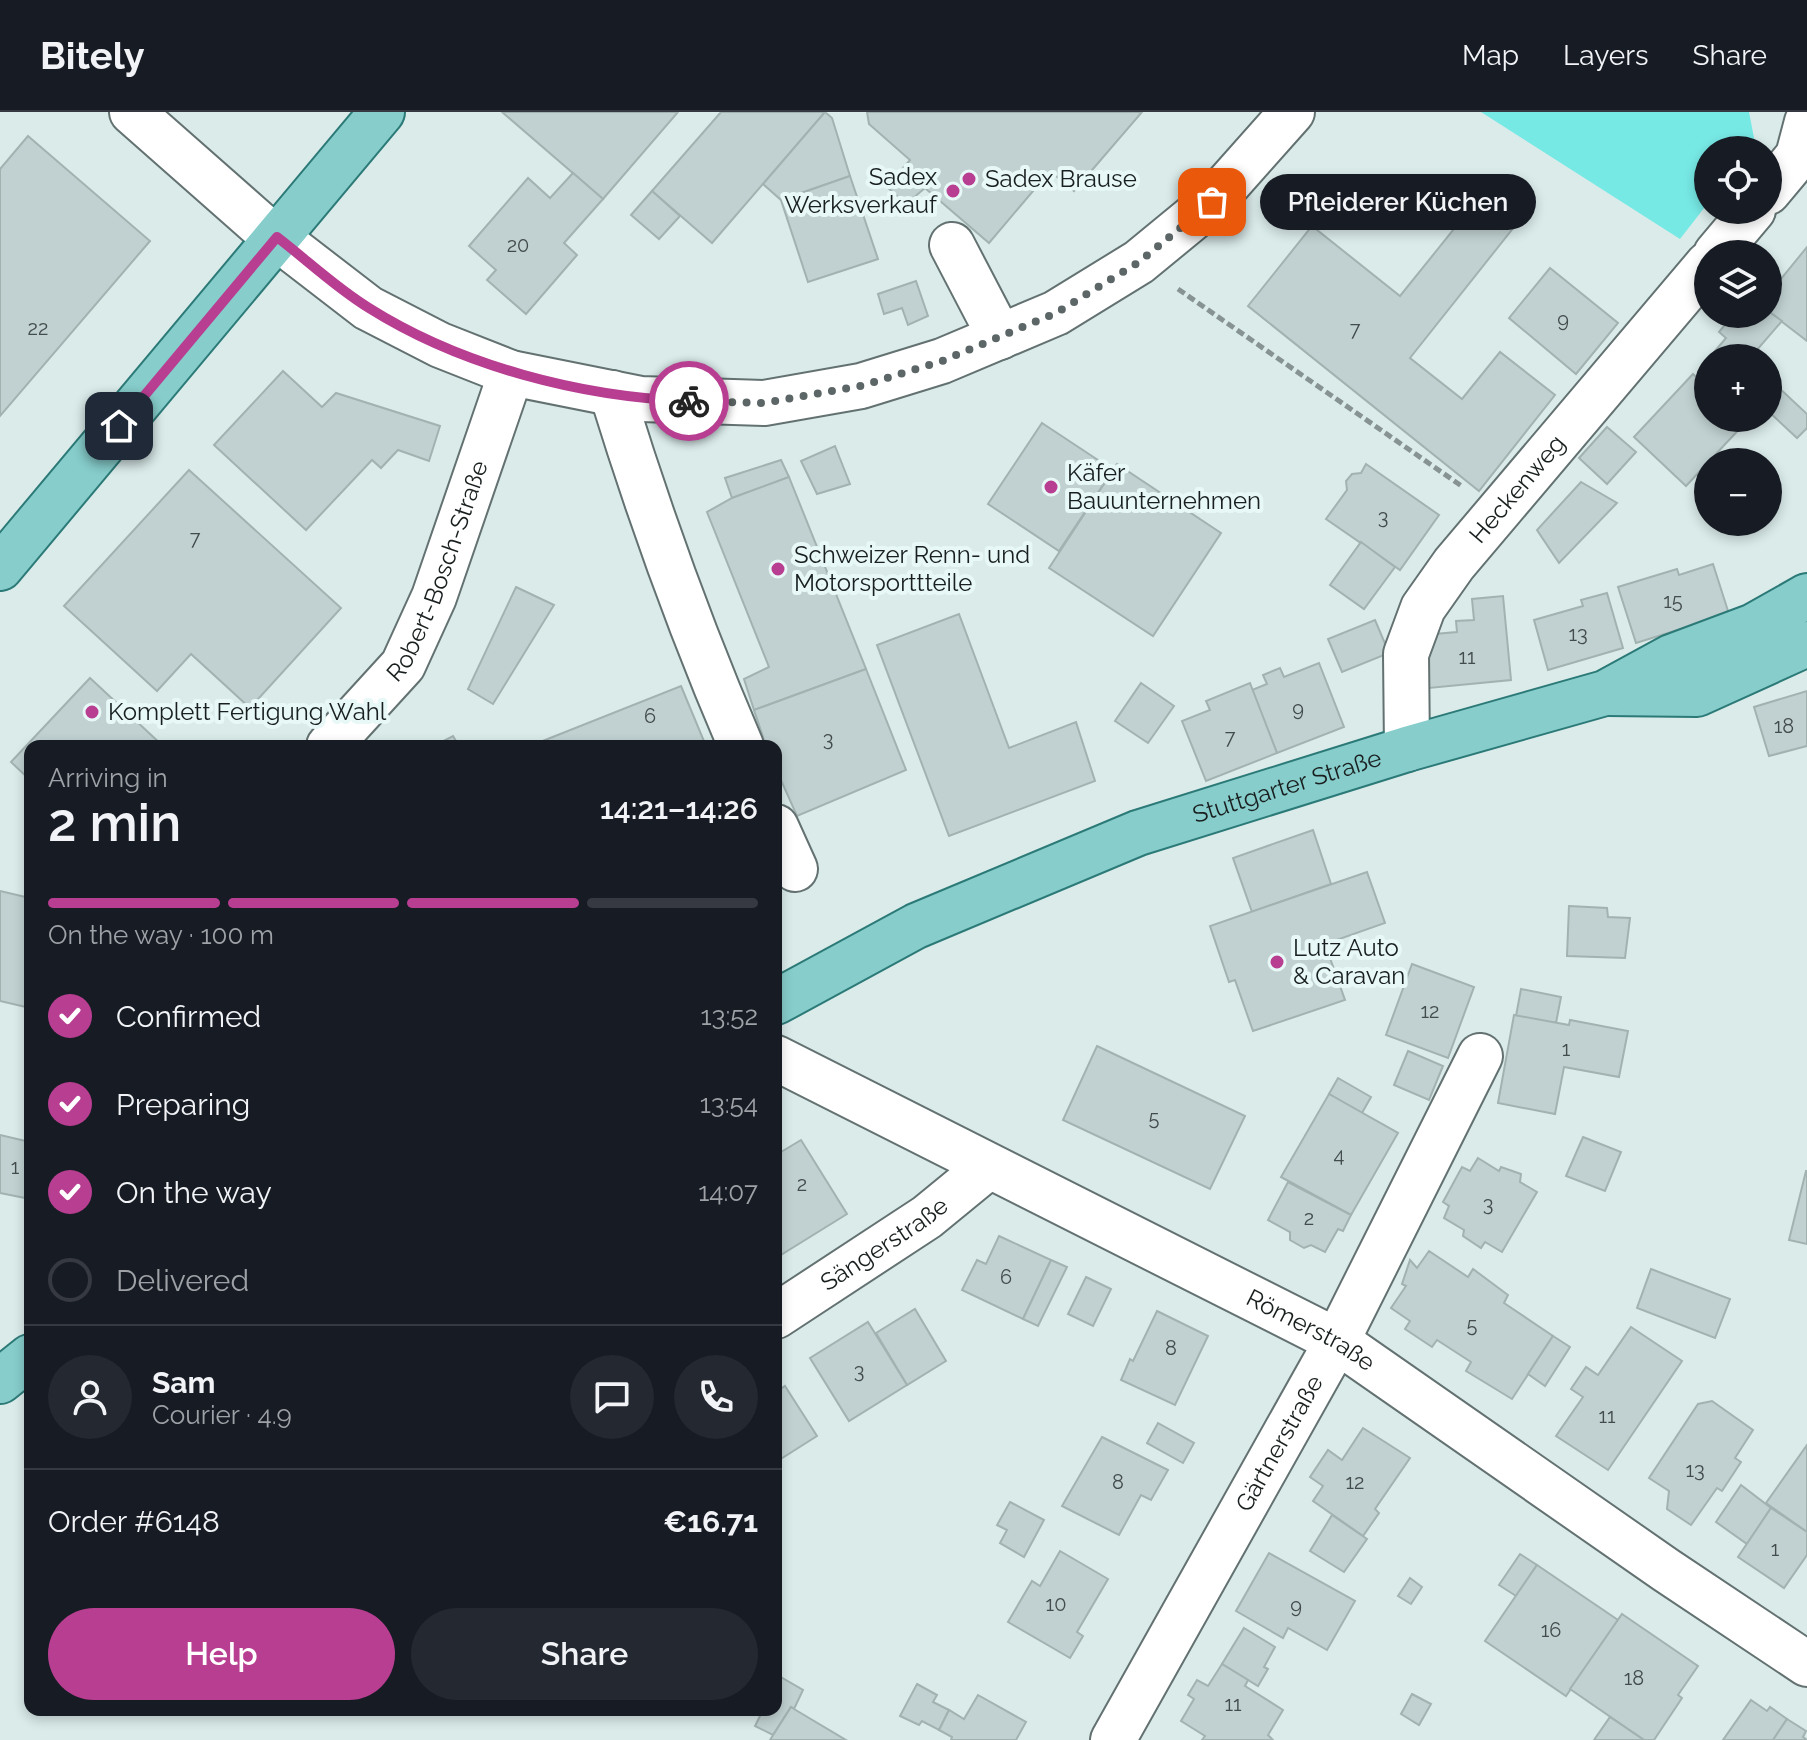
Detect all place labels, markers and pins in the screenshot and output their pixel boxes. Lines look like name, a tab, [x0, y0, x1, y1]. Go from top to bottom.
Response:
place label: Sadex Werksverkauf	[784, 162, 938, 219]
place label: Sadex Brause	[985, 164, 1137, 193]
pin	[1178, 168, 1246, 236]
marker: Sadex Brause	[960, 170, 978, 188]
callout: Pfleiderer Küchen	[1260, 174, 1536, 230]
marker: Sadex Werksverkauf	[944, 182, 962, 200]
pin	[85, 392, 153, 460]
place label: Käfer Bauunternehmen	[1067, 458, 1261, 515]
marker: Käfer Bauunternehmen	[1042, 478, 1060, 496]
place label: Schweizer Renn- und Motorsporttteile	[794, 540, 1030, 597]
marker: Schweizer Renn- und Motorsporttteile	[769, 560, 787, 578]
place label: Komplett Fertigung Wahl	[108, 697, 387, 726]
marker: Komplett Fertigung Wahl	[83, 703, 101, 721]
place label: Lutz Auto & Caravan	[1293, 933, 1405, 990]
marker: Lutz Auto & Caravan	[1268, 953, 1286, 971]

